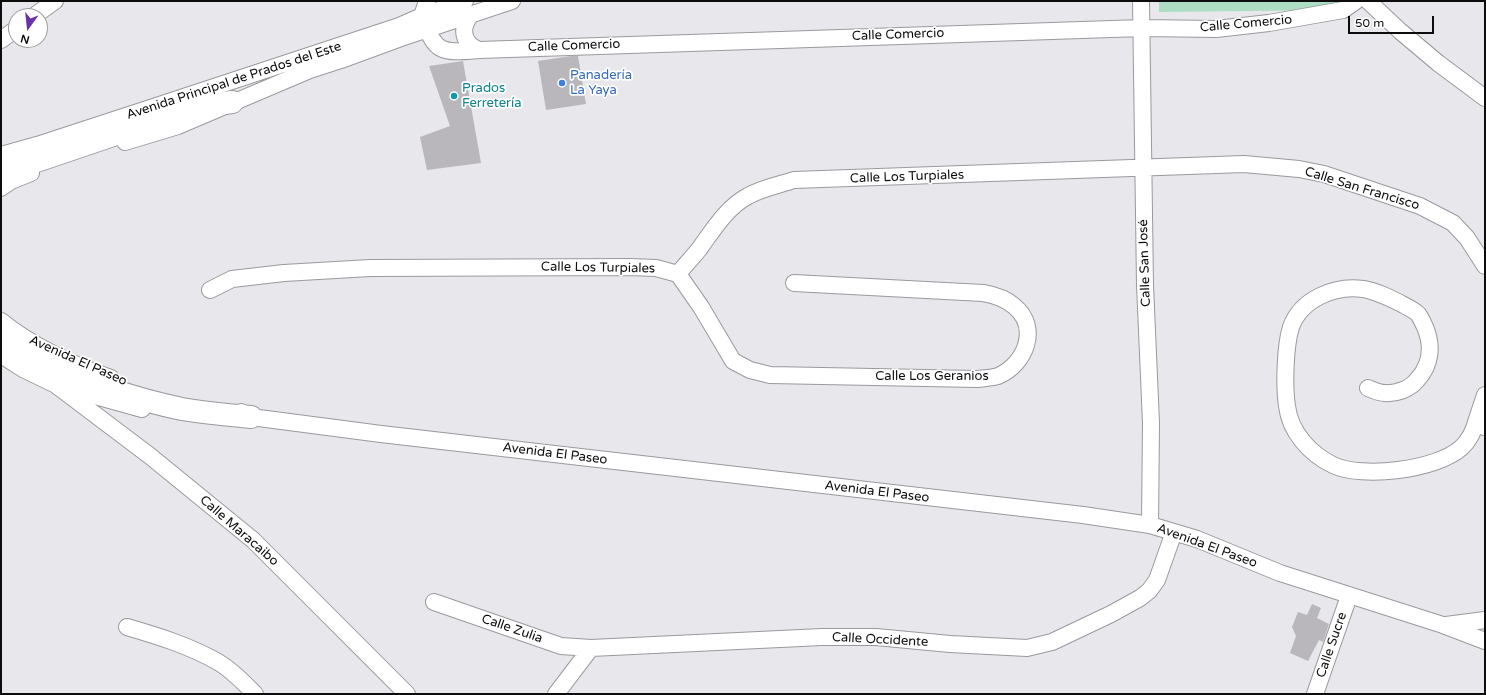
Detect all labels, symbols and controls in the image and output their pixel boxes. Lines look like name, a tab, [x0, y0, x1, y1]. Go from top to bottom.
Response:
north arrow	[8, 8, 48, 48]
scale bar	[1350, 8, 1436, 34]
street label: Calle Comercio	[1199, 12, 1293, 36]
text: 50 m	[1355, 16, 1384, 30]
street label: Calle Comercio	[852, 26, 944, 44]
text: N	[19, 32, 31, 47]
street label: Calle Comercio	[528, 37, 620, 55]
street label: Avenida Principal de Prados del Este	[125, 39, 343, 123]
place label: Panadería La Yaya	[570, 68, 632, 99]
marker: Panadería La Yaya	[557, 78, 567, 88]
place label: Prados Ferretería	[462, 81, 522, 112]
marker: Prados Ferretería	[449, 91, 459, 101]
street label: Calle San Francisco	[1303, 164, 1421, 214]
street label: Calle Los Turpiales	[850, 167, 964, 187]
street label: Calle San José	[1136, 219, 1154, 307]
street label: Calle Los Turpiales	[541, 259, 655, 277]
street label: Avenida El Paseo	[27, 332, 129, 390]
street label: Calle Los Geranios	[875, 369, 989, 385]
street label: Avenida El Paseo	[502, 440, 608, 468]
street label: Avenida El Paseo	[824, 478, 930, 506]
street label: Calle Maracaibo	[196, 493, 282, 569]
street label: Avenida El Paseo	[1155, 521, 1259, 571]
street label: Calle Sucre	[1313, 610, 1351, 680]
street label: Calle Zulia	[479, 611, 545, 647]
street label: Calle Occidente	[831, 630, 929, 650]

